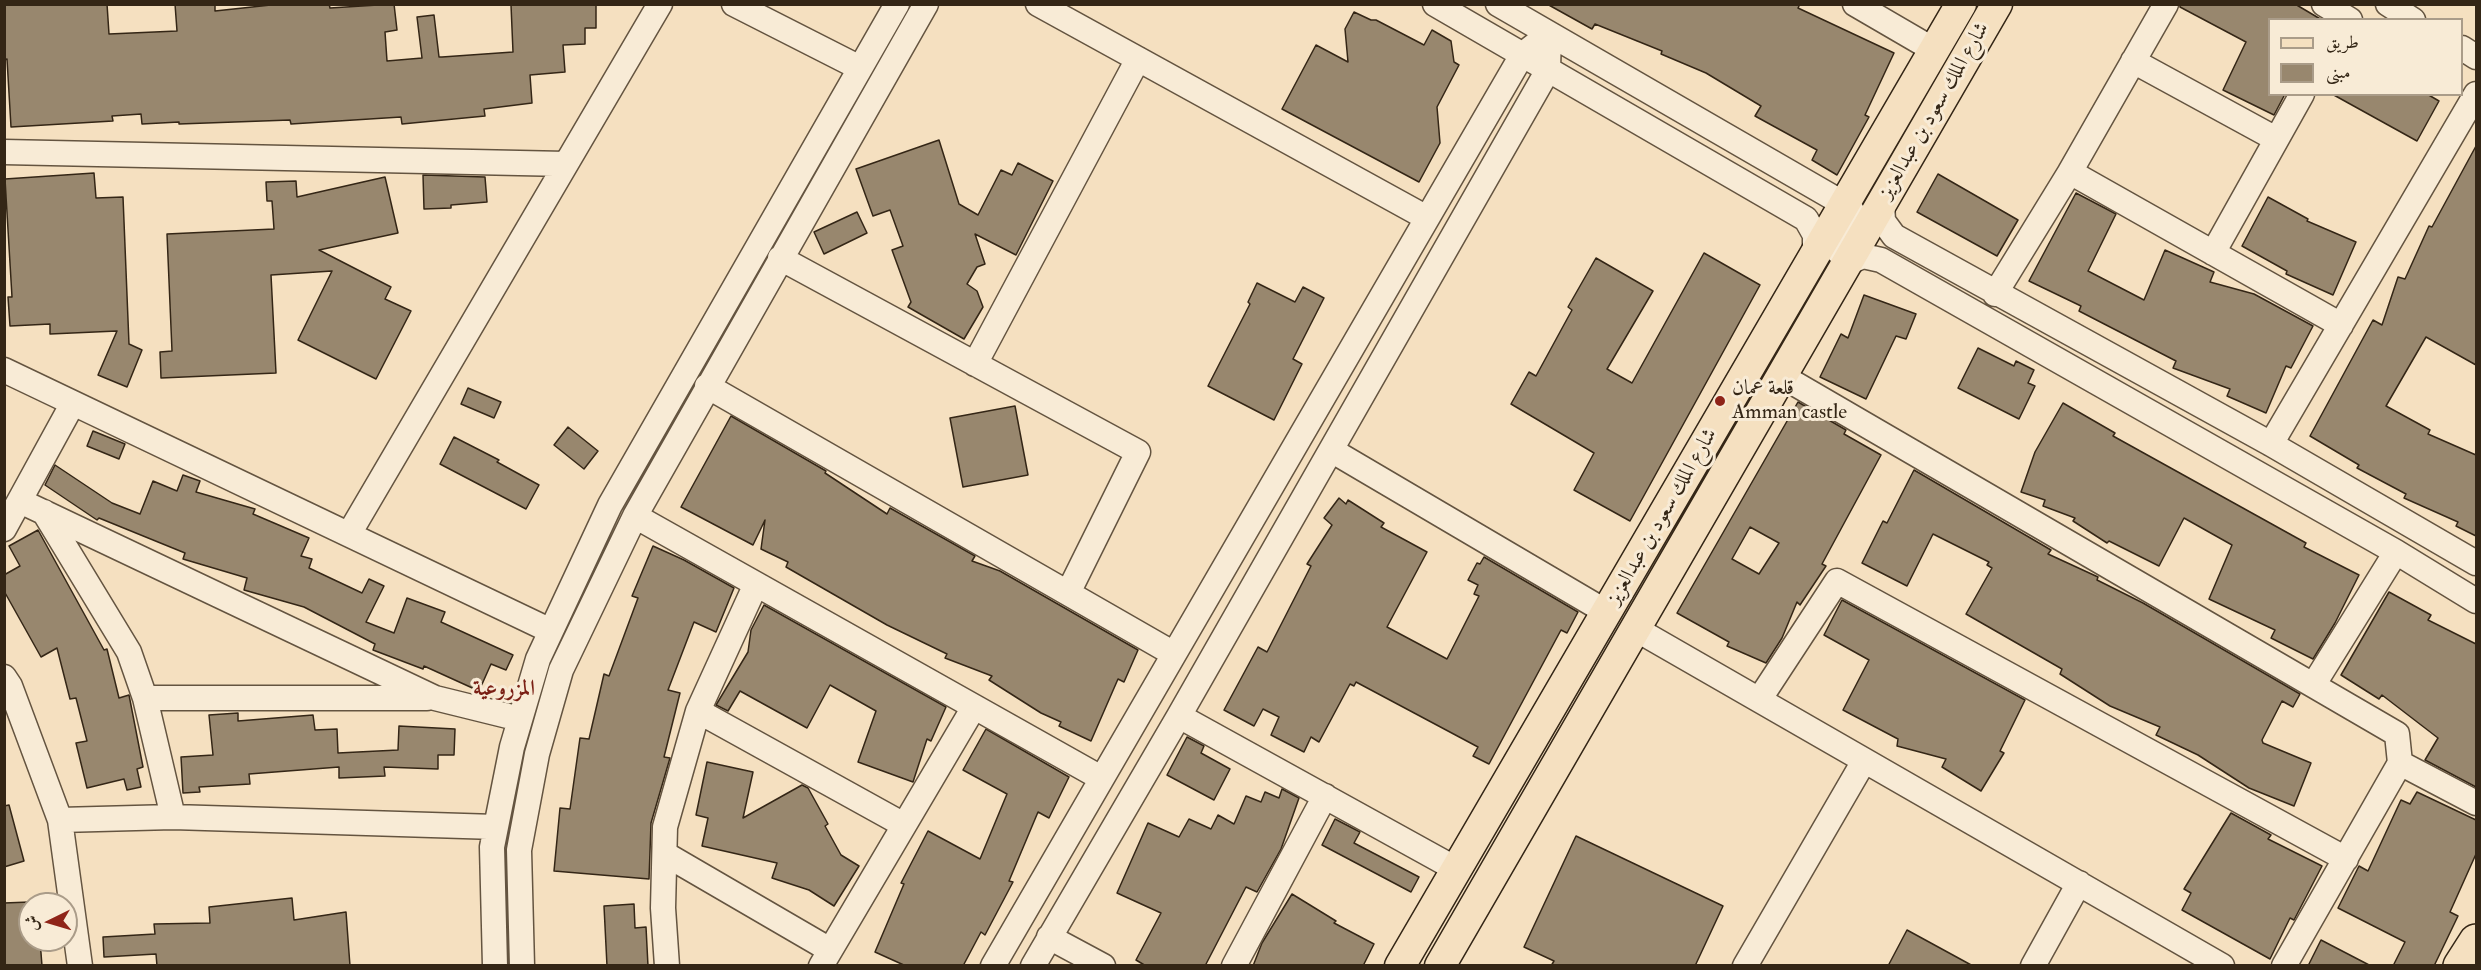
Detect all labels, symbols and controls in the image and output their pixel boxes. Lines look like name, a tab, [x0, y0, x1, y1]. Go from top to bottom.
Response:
street label: شارع الملك سعود بن عبدالعزيز	[1874, 18, 1996, 204]
legend	[2268, 18, 2463, 96]
text: طريق	[2326, 31, 2359, 54]
text: مبنى	[2326, 61, 2351, 84]
place label: قلعة عمان Amman castle	[1732, 376, 1847, 426]
marker: قلعة عمان Amman castle	[1713, 394, 1727, 408]
street label: شارع الملك سعود بن عبدالعزيز	[1602, 424, 1724, 610]
district label: المزروعية	[473, 677, 535, 703]
north arrow	[18, 892, 78, 952]
text: ش	[21, 915, 43, 932]

